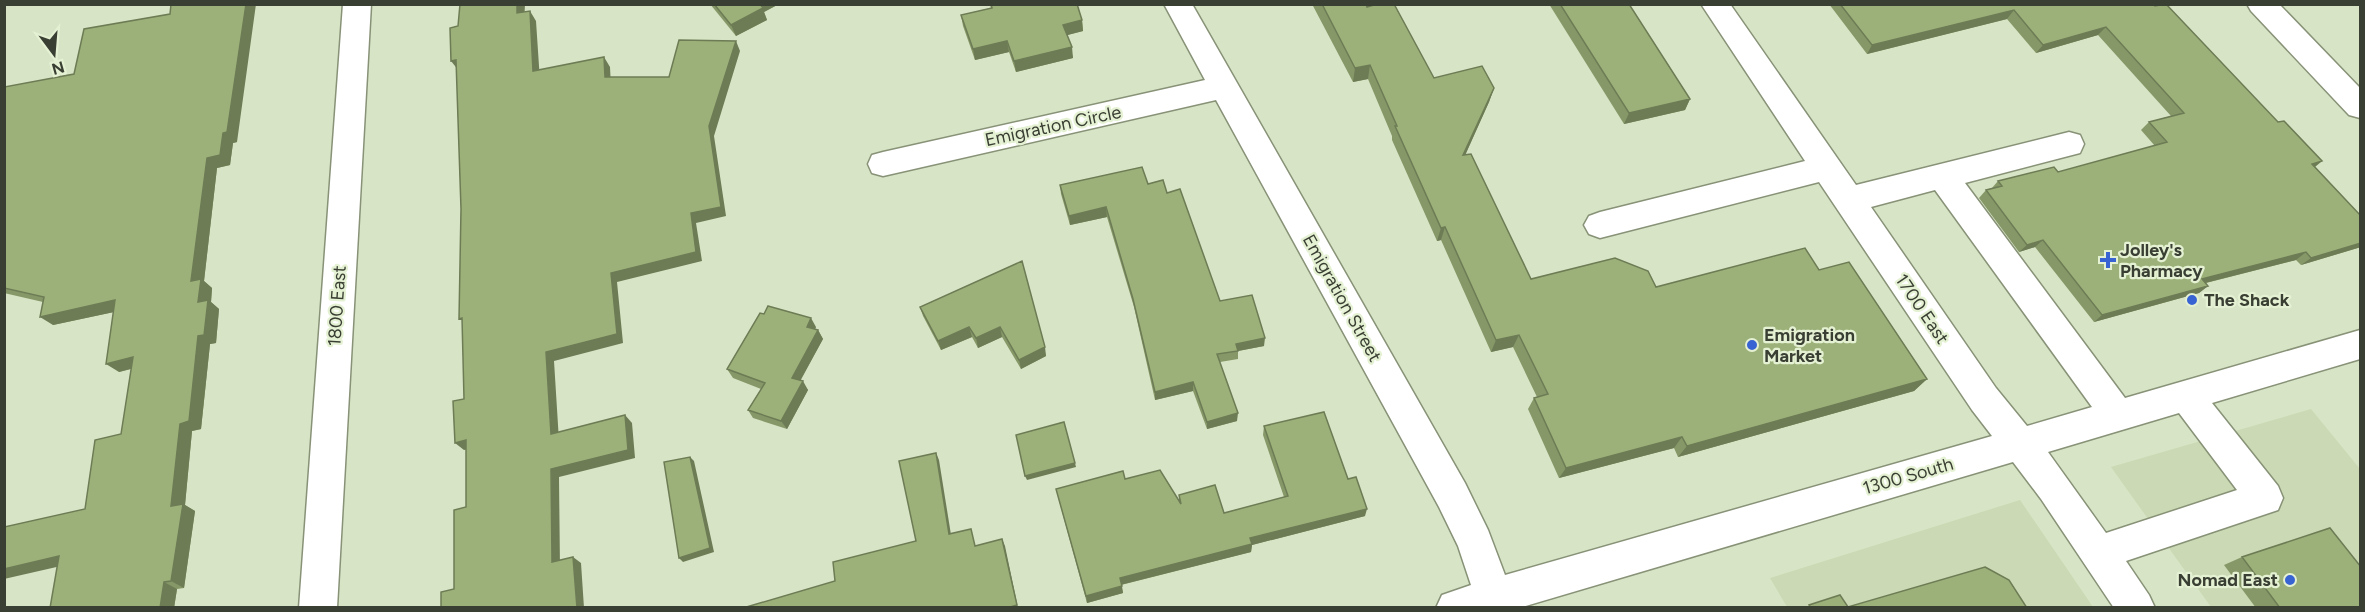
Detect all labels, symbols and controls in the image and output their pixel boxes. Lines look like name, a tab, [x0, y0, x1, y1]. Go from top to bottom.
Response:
north arrow	[24, 24, 84, 84]
text: N	[49, 57, 67, 79]
street label: Emigration Circle	[983, 101, 1123, 151]
street label: Emigration Street	[1298, 230, 1386, 366]
place label: Jolley's Pharmacy	[2120, 239, 2203, 282]
marker: Jolley's Pharmacy	[2101, 253, 2115, 267]
street label: 1800 East	[323, 265, 351, 347]
street label: 1700 East	[1891, 270, 1953, 348]
place label: The Shack	[2204, 289, 2290, 311]
marker: The Shack	[2185, 293, 2199, 307]
place label: Emigration Market	[1764, 324, 1855, 367]
marker: Emigration Market	[1745, 338, 1759, 352]
street label: 1300 South	[1860, 453, 1956, 499]
place label: Nomad East	[2178, 569, 2278, 591]
marker: Nomad East	[2283, 573, 2297, 587]

